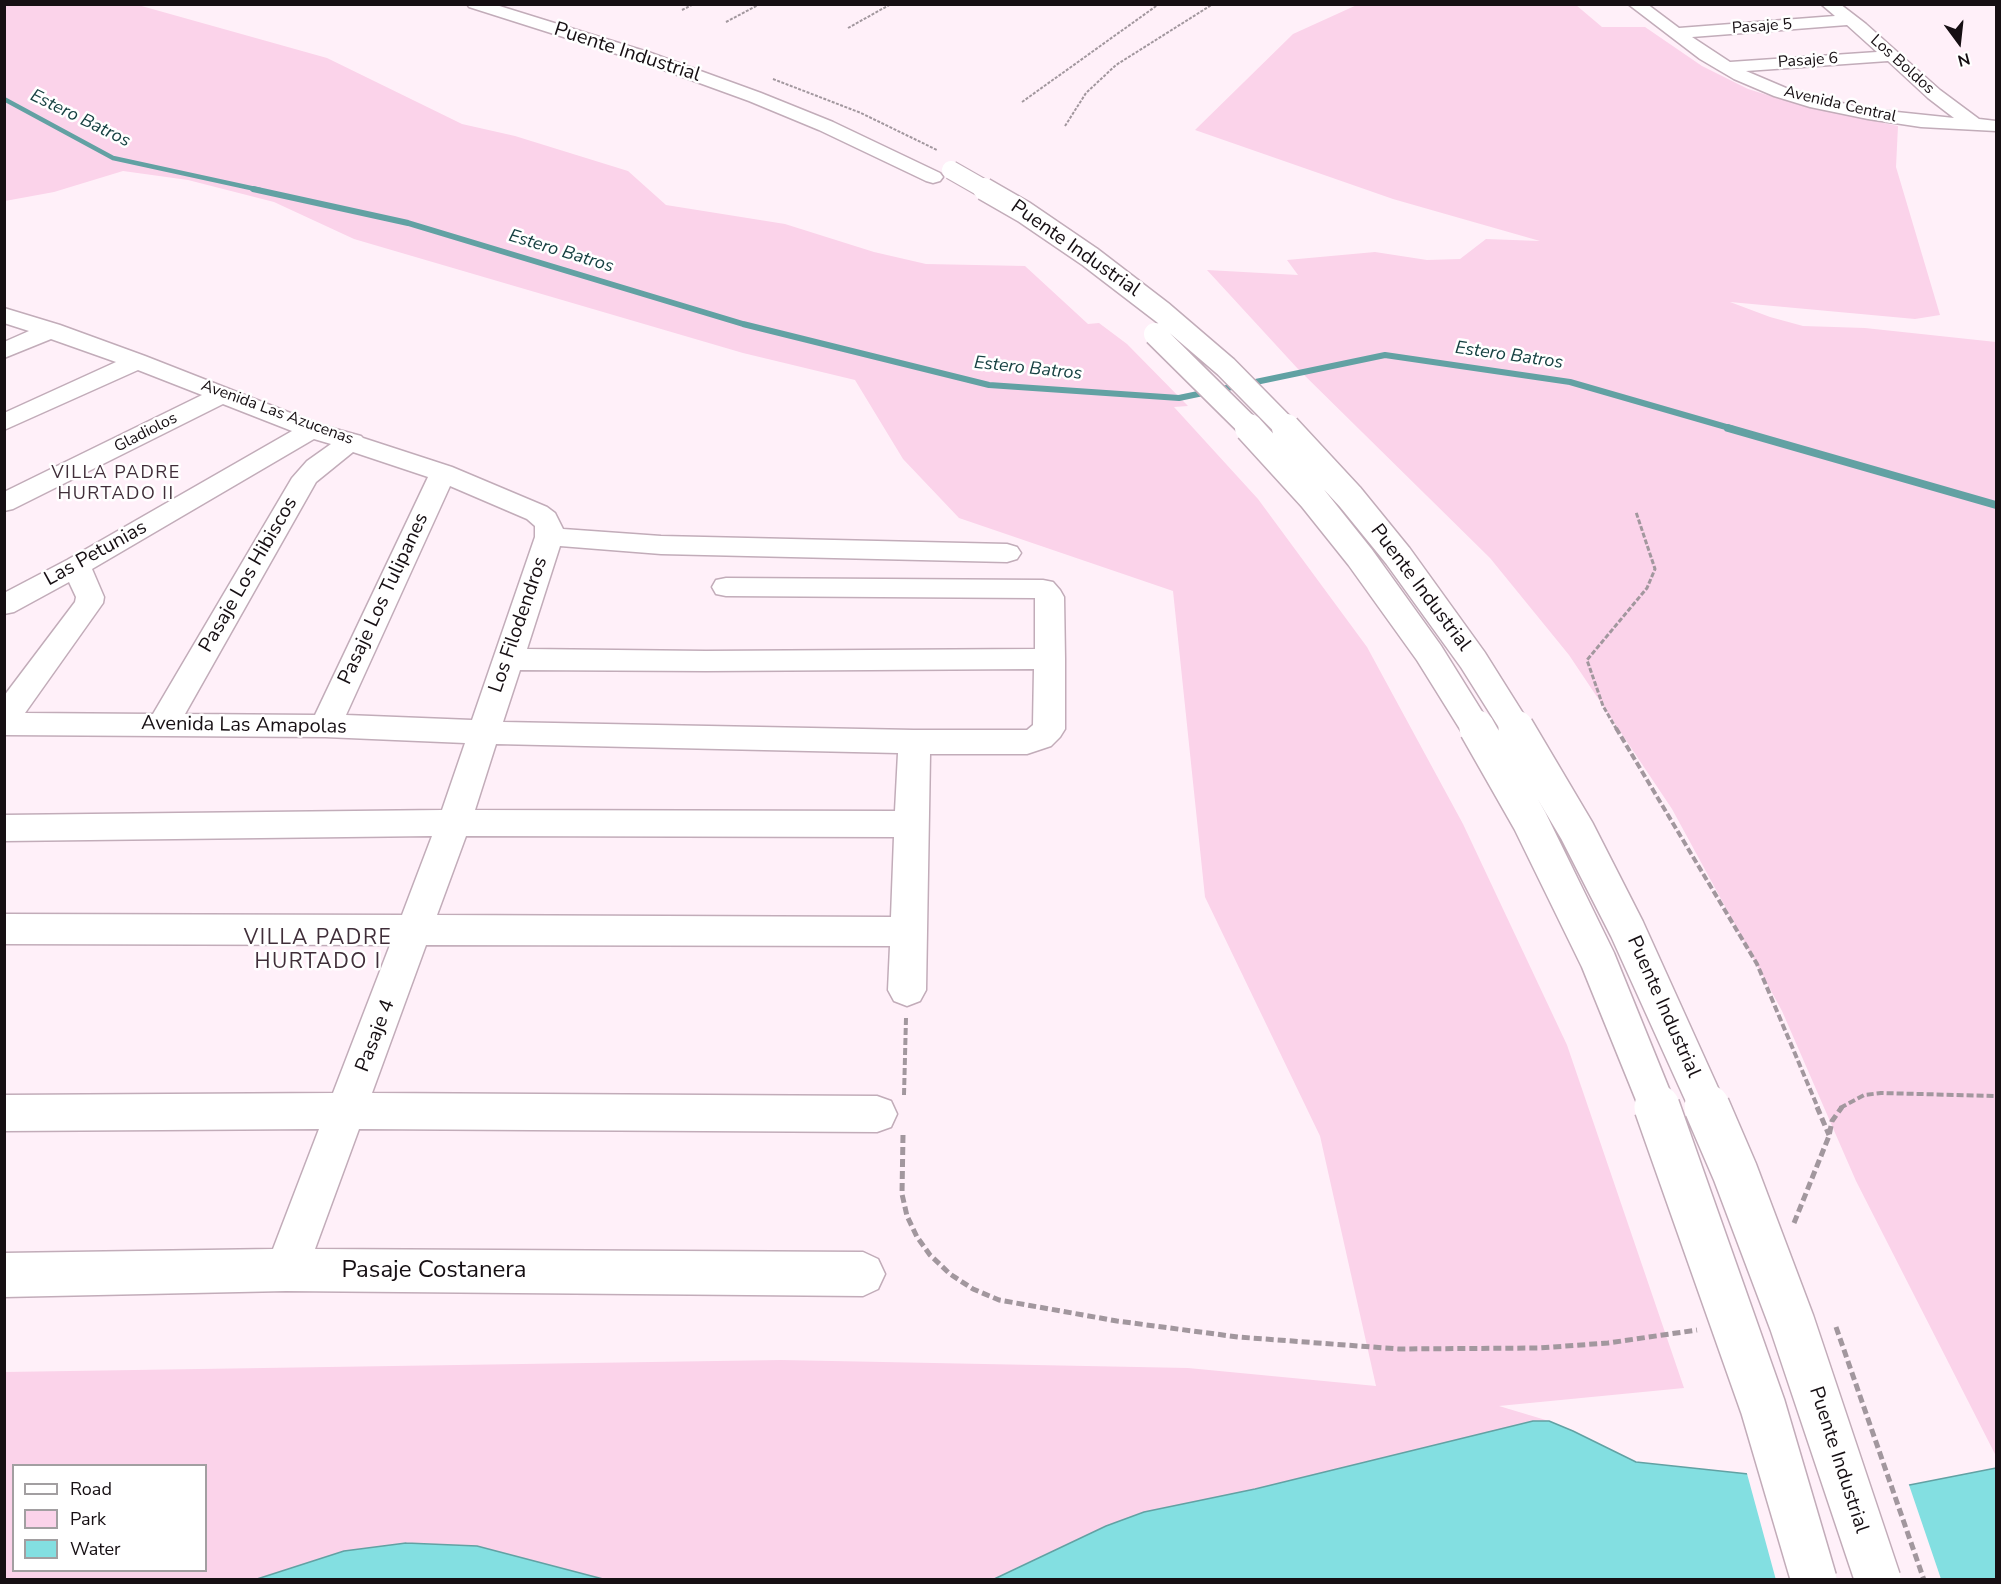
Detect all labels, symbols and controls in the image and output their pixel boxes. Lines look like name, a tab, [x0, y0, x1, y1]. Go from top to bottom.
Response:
north arrow	[1929, 12, 1989, 72]
street label: Pasaje 5	[1731, 15, 1793, 39]
street label: Puente Industrial	[551, 18, 703, 88]
street label: Los Boldos	[1866, 31, 1938, 99]
text: N	[1955, 47, 1972, 72]
street label: Pasaje 6	[1777, 49, 1839, 73]
street label: Avenida Central	[1782, 83, 1898, 127]
water label: Estero Batros	[26, 85, 134, 153]
street label: Puente Industrial	[1006, 195, 1144, 303]
water label: Estero Batros	[506, 226, 616, 278]
water label: Estero Batros	[1454, 338, 1564, 374]
water label: Estero Batros	[973, 353, 1083, 385]
street label: Avenida Las Azucenas	[198, 377, 356, 449]
street label: Gladiolos	[111, 409, 181, 457]
district label: VILLA PADRE HURTADO II	[51, 463, 181, 506]
street label: Pasaje Los Hibiscos	[195, 493, 303, 657]
street label: Pasaje Los Tulipanes	[334, 509, 434, 689]
street label: Las Petunias	[41, 516, 151, 592]
street label: Puente Industrial	[1364, 520, 1476, 656]
street label: Los Filodendros	[484, 554, 554, 696]
street label: Avenida Las Amapolas	[141, 712, 347, 740]
district label: VILLA PADRE HURTADO I	[244, 926, 392, 976]
street label: Puente Industrial	[1621, 932, 1705, 1082]
street label: Pasaje 4	[351, 996, 401, 1076]
street label: Pasaje Costanera	[342, 1257, 526, 1285]
street label: Puente Industrial	[1803, 1384, 1873, 1536]
legend	[12, 1464, 207, 1572]
text: Road	[70, 1477, 112, 1501]
text: Park	[70, 1507, 106, 1531]
text: Water	[70, 1537, 121, 1561]

